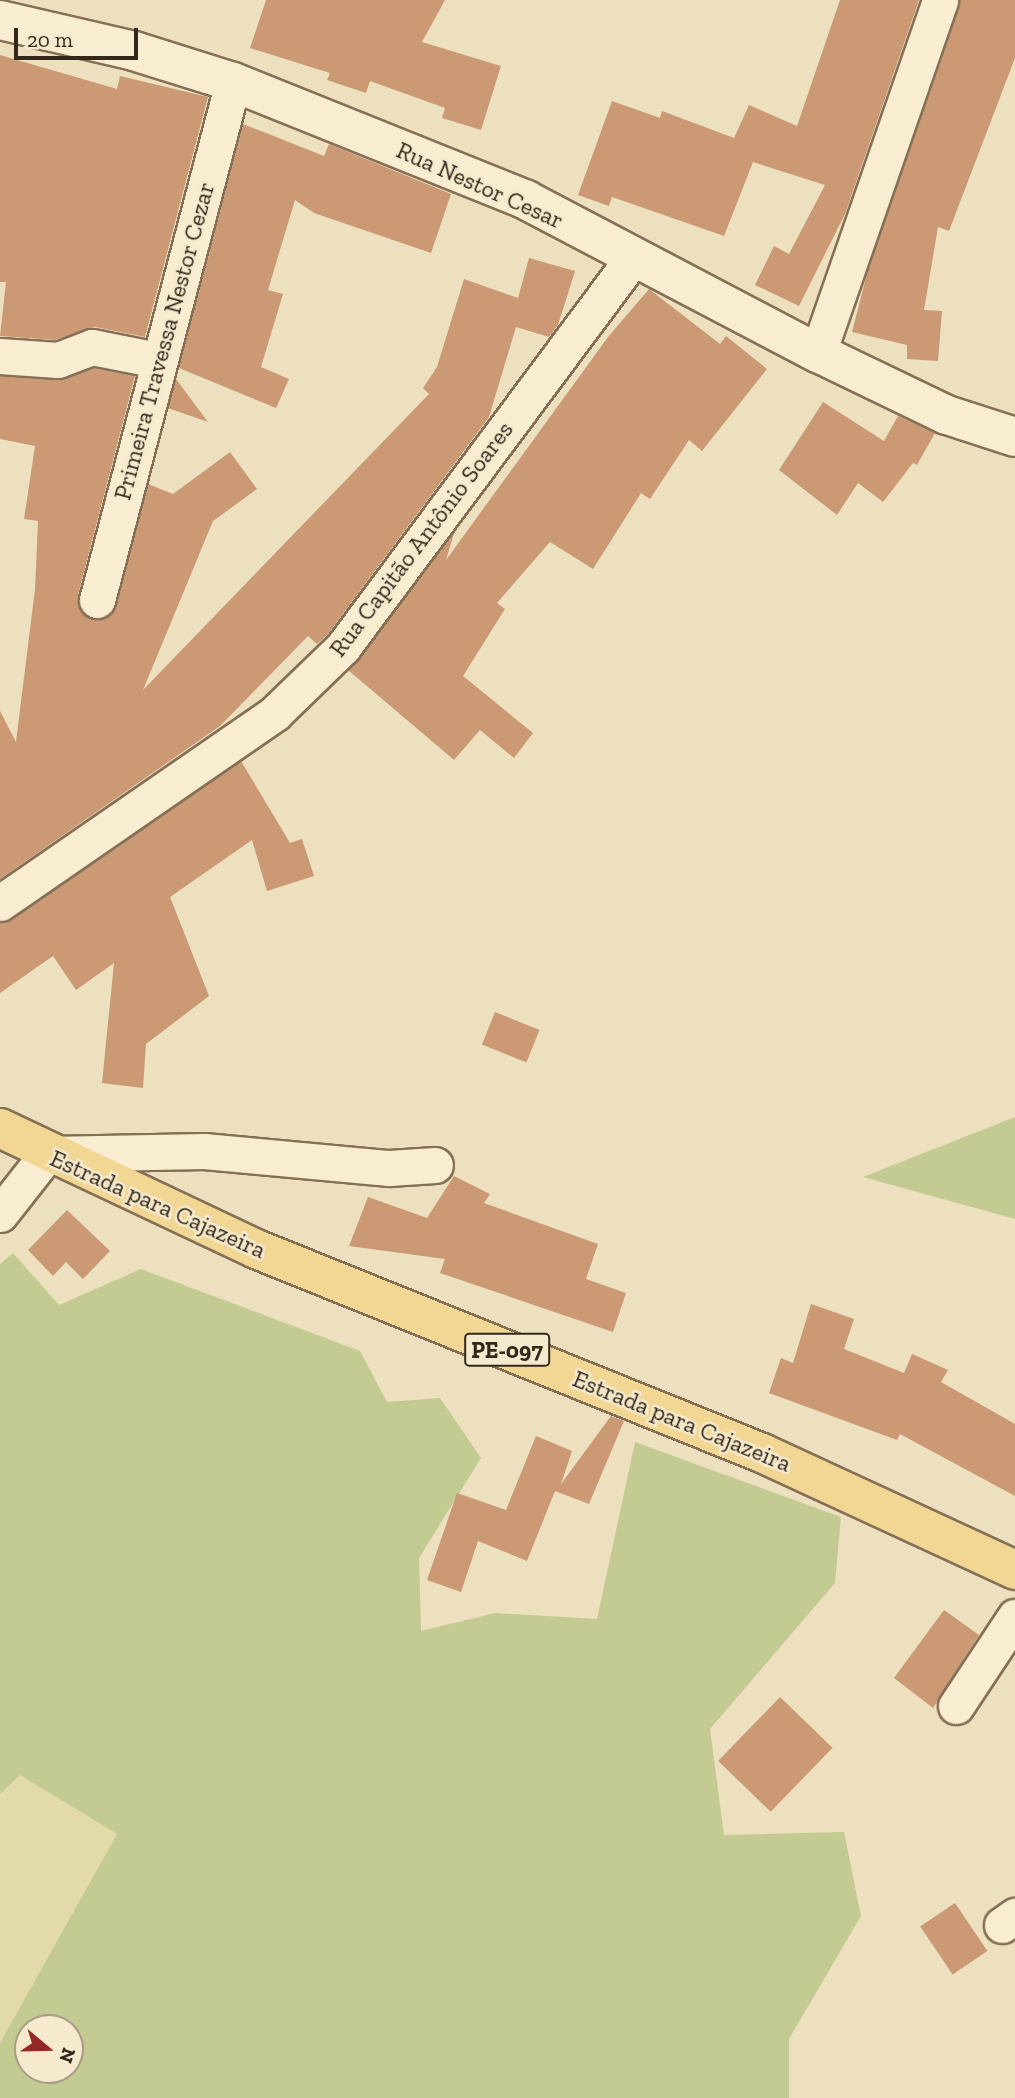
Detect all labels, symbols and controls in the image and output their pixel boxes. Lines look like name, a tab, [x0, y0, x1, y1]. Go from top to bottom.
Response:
scale bar	[18, 14, 142, 58]
text: 20 m	[27, 27, 73, 52]
street label: Rua Nestor Cesar	[392, 135, 568, 235]
street label: Primeira Travessa Nestor Cezar	[108, 179, 220, 503]
street label: Rua Capitão Antônio Soares	[323, 415, 519, 663]
street label: Estrada para Cajazeira	[46, 1143, 270, 1265]
road number: PE-097	[463, 1330, 551, 1370]
street label: Estrada para Cajazeira	[569, 1364, 795, 1478]
north arrow	[14, 2014, 84, 2084]
text: N	[54, 2045, 81, 2066]

